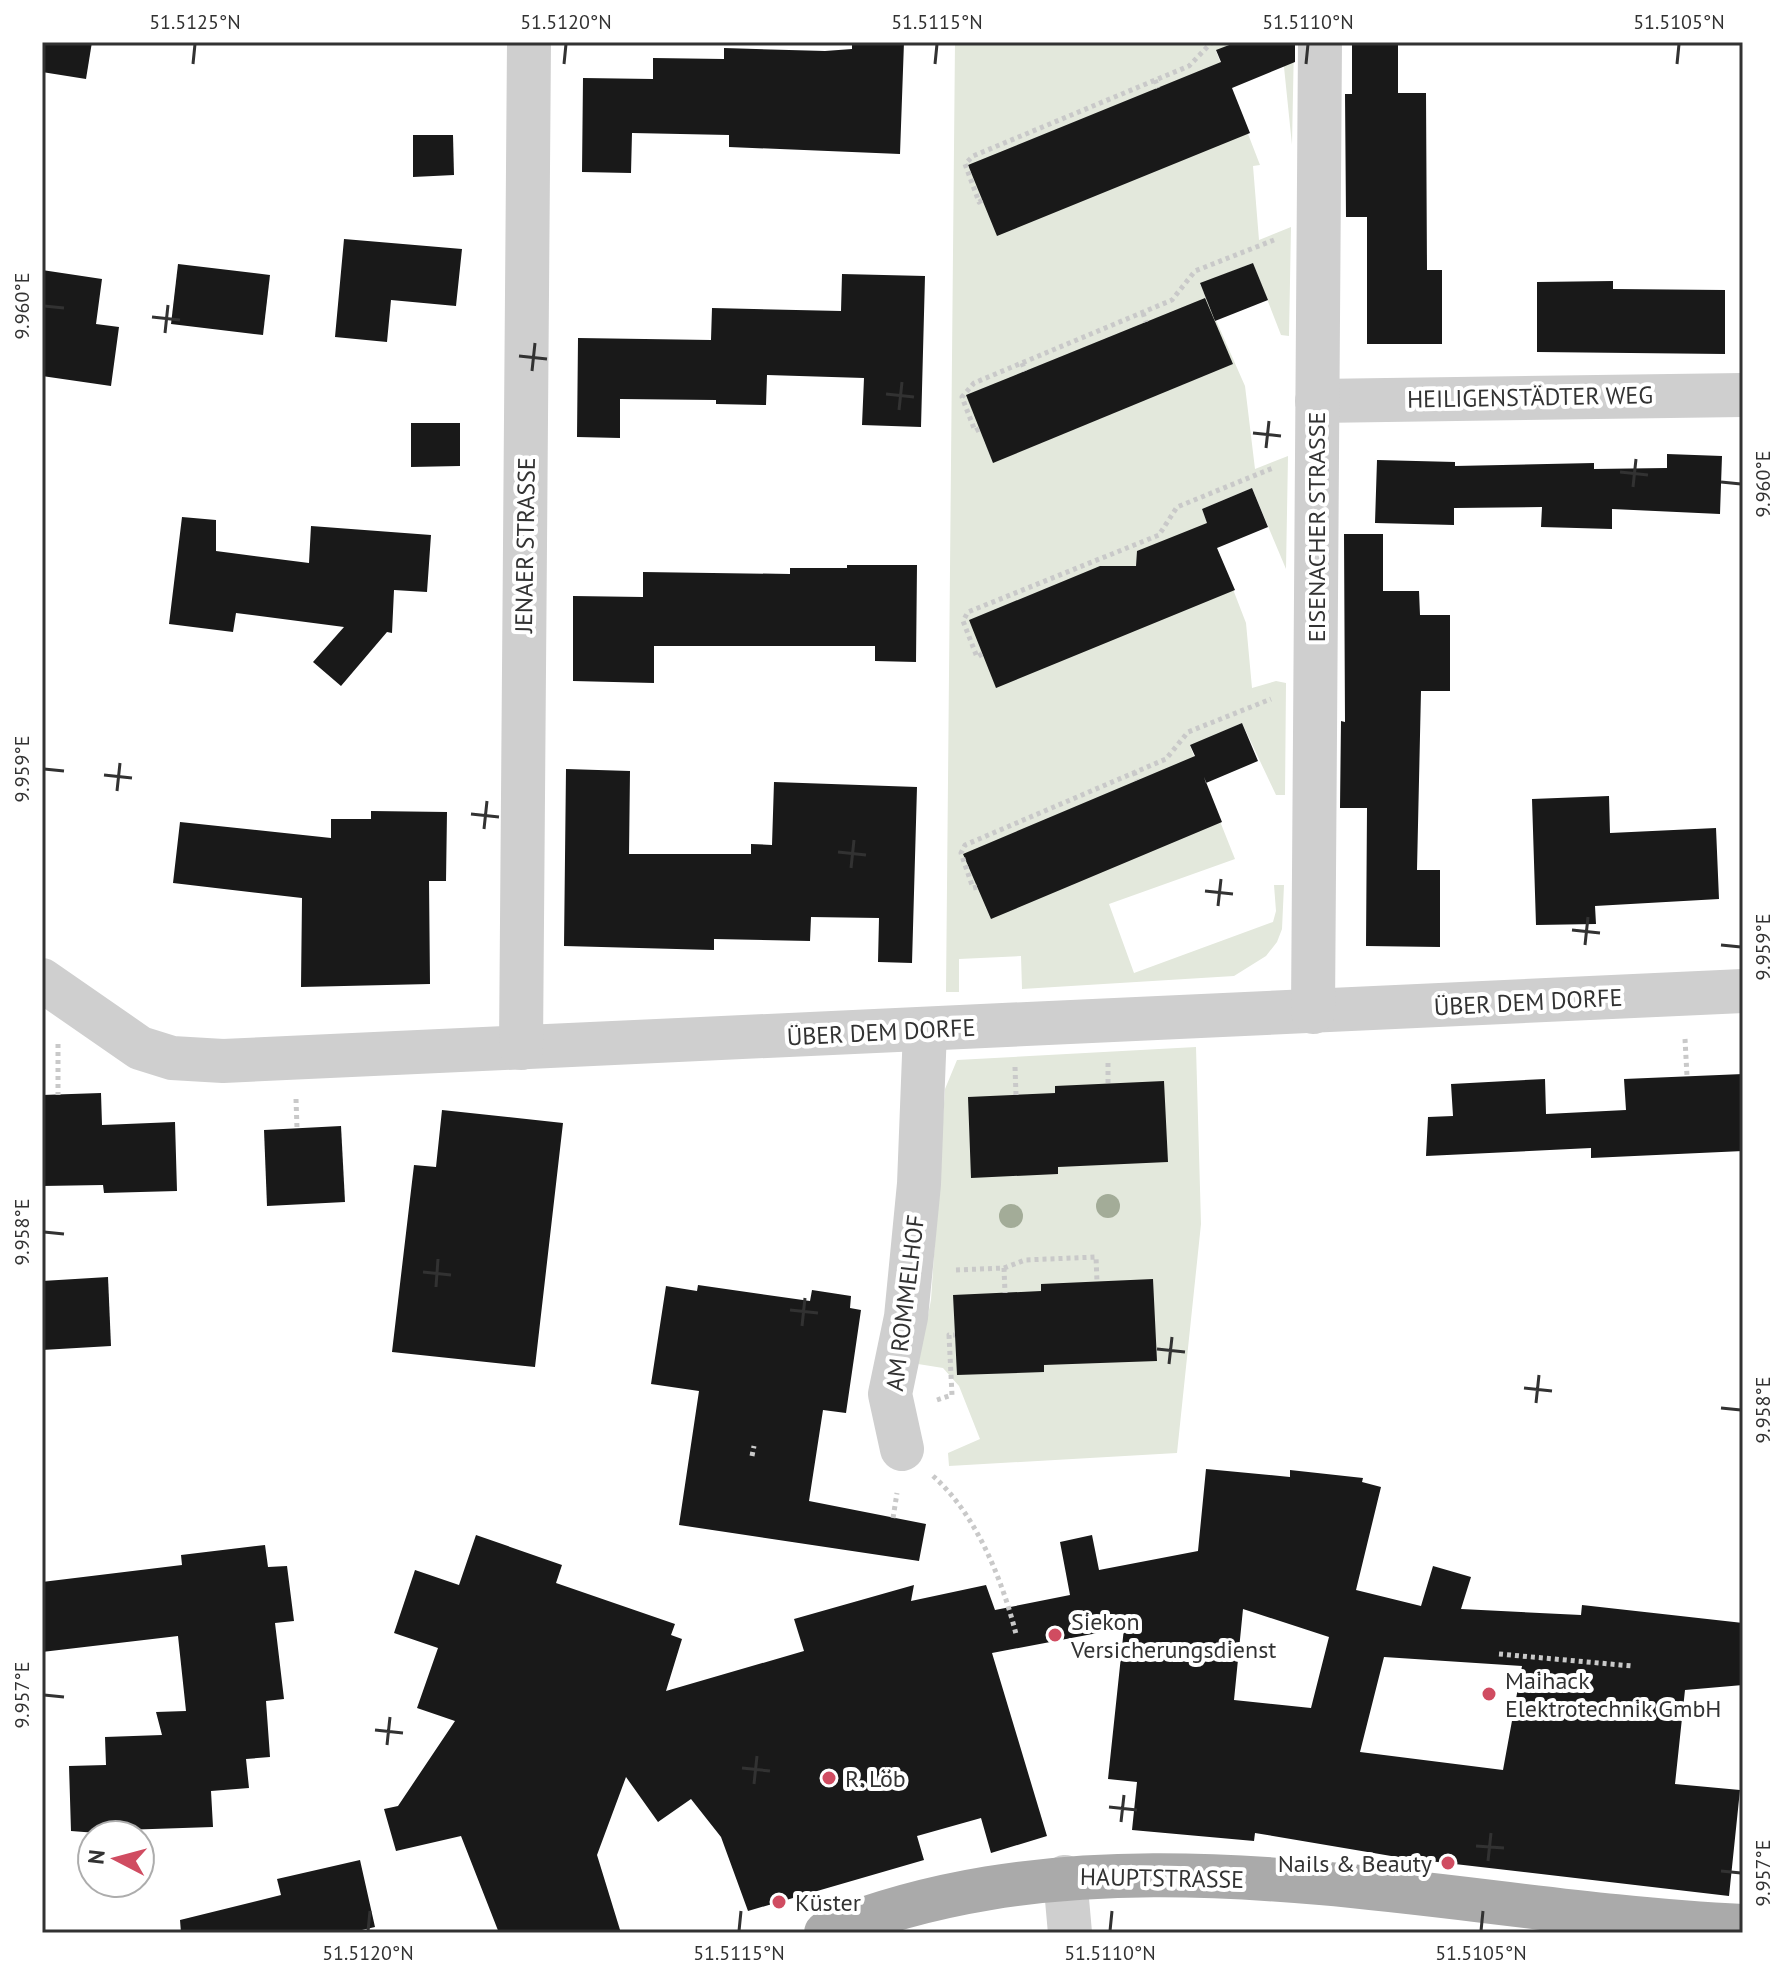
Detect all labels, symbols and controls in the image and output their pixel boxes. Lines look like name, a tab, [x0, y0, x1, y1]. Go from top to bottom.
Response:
text: 51.5125°N	[149, 9, 241, 35]
text: 51.5120°N	[520, 9, 612, 35]
text: 51.5115°N	[891, 9, 983, 35]
text: 51.5110°N	[1262, 9, 1354, 35]
text: 51.5105°N	[1633, 9, 1725, 35]
text: 9.960°E	[9, 272, 35, 340]
street label: HEILIGENSTÄDTER WEG	[1407, 379, 1653, 415]
street label: EISENACHER STRASSE	[1301, 412, 1332, 642]
text: 9.960°E	[1750, 450, 1776, 518]
street label: JENAER STRASSE	[508, 457, 542, 634]
text: 9.959°E	[9, 735, 35, 803]
text: 9.959°E	[1750, 913, 1776, 981]
street label: ÜBER DEM DORFE	[1433, 982, 1623, 1022]
street label: ÜBER DEM DORFE	[786, 1012, 976, 1052]
text: 9.958°E	[9, 1198, 35, 1266]
street label: AM ROMMELHOF	[879, 1213, 931, 1393]
text: 9.958°E	[1750, 1376, 1776, 1444]
place label: Siekon Versicherungsdienst	[1070, 1606, 1276, 1665]
marker: Siekon Versicherungsdienst	[1046, 1626, 1064, 1644]
text: 9.957°E	[9, 1661, 35, 1729]
place label: Maihack Elektrotechnik GmbH	[1505, 1665, 1721, 1724]
marker: Maihack Elektrotechnik GmbH	[1480, 1685, 1498, 1703]
place label: R. Löb	[845, 1763, 906, 1794]
marker: R. Löb	[820, 1769, 838, 1787]
north arrow	[76, 1819, 156, 1899]
text: 9.957°E	[1750, 1839, 1776, 1907]
text: N	[81, 1848, 111, 1866]
place label: Nails & Beauty	[1278, 1848, 1432, 1879]
marker: Nails & Beauty	[1439, 1854, 1457, 1872]
street label: HAUPTSTRASSE	[1080, 1861, 1244, 1895]
place label: Küster	[795, 1887, 861, 1918]
marker: Küster	[770, 1893, 788, 1911]
text: 51.5120°N	[322, 1940, 414, 1966]
text: 51.5115°N	[693, 1940, 785, 1966]
text: 51.5110°N	[1064, 1940, 1156, 1966]
text: 51.5105°N	[1435, 1940, 1527, 1966]

